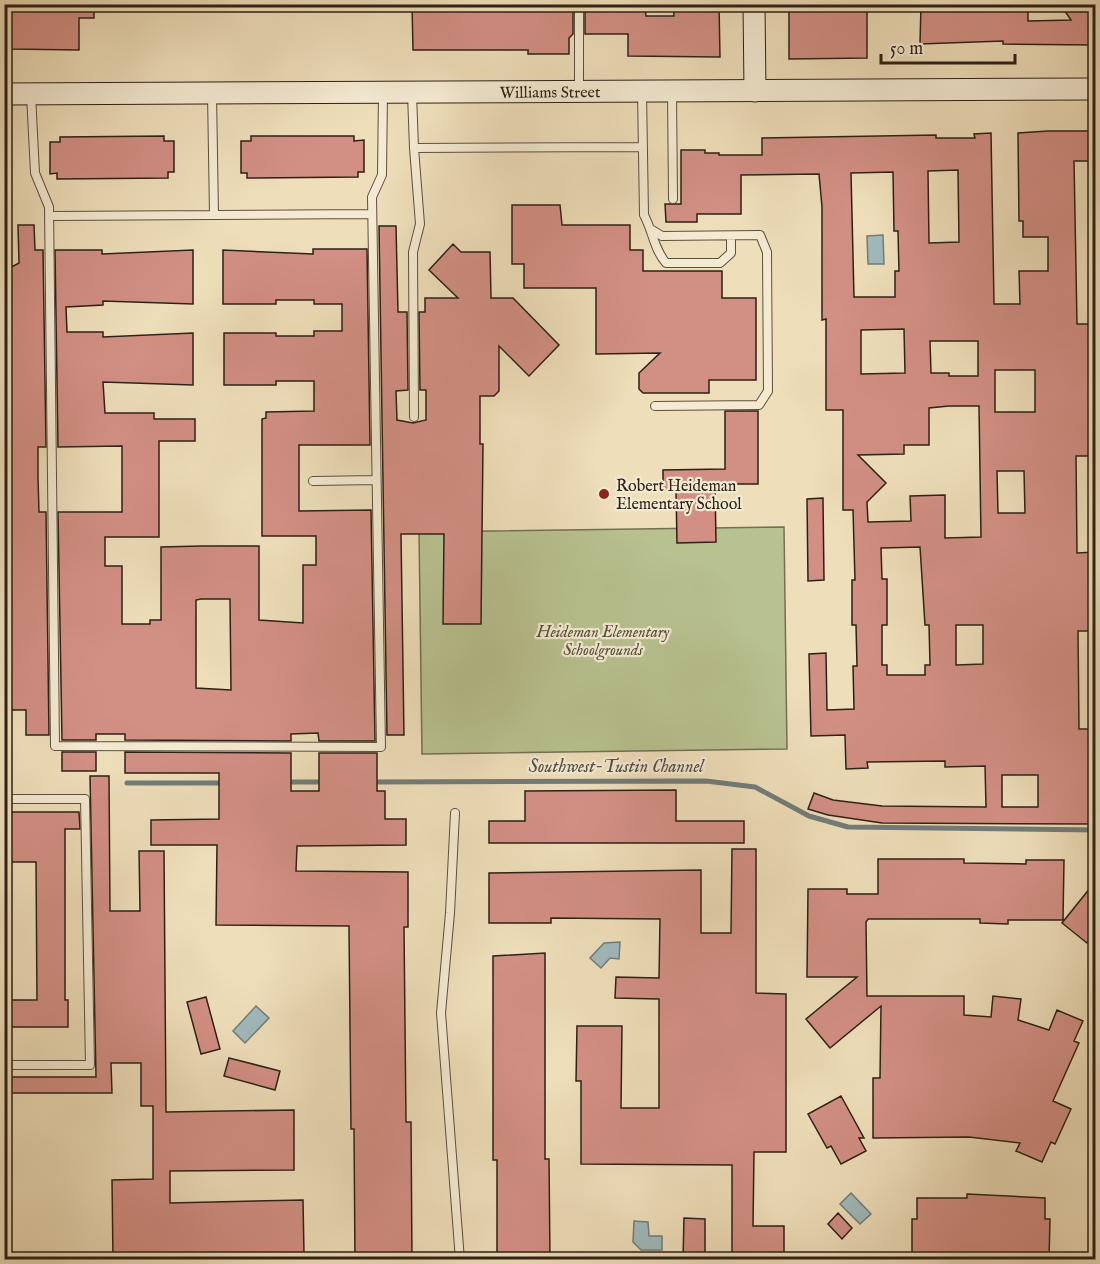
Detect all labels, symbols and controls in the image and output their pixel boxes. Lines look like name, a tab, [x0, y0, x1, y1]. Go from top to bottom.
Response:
scale bar	[881, 27, 1014, 65]
text: 50 m	[890, 38, 923, 61]
street label: Williams Street	[500, 83, 601, 104]
place label: Robert Heideman Elementary School	[616, 477, 742, 515]
marker: Robert Heideman Elementary School	[597, 487, 611, 501]
park label: Heideman Elementary Schoolgrounds	[536, 623, 670, 661]
water label: Southwest-Tustin Channel	[528, 756, 705, 779]

